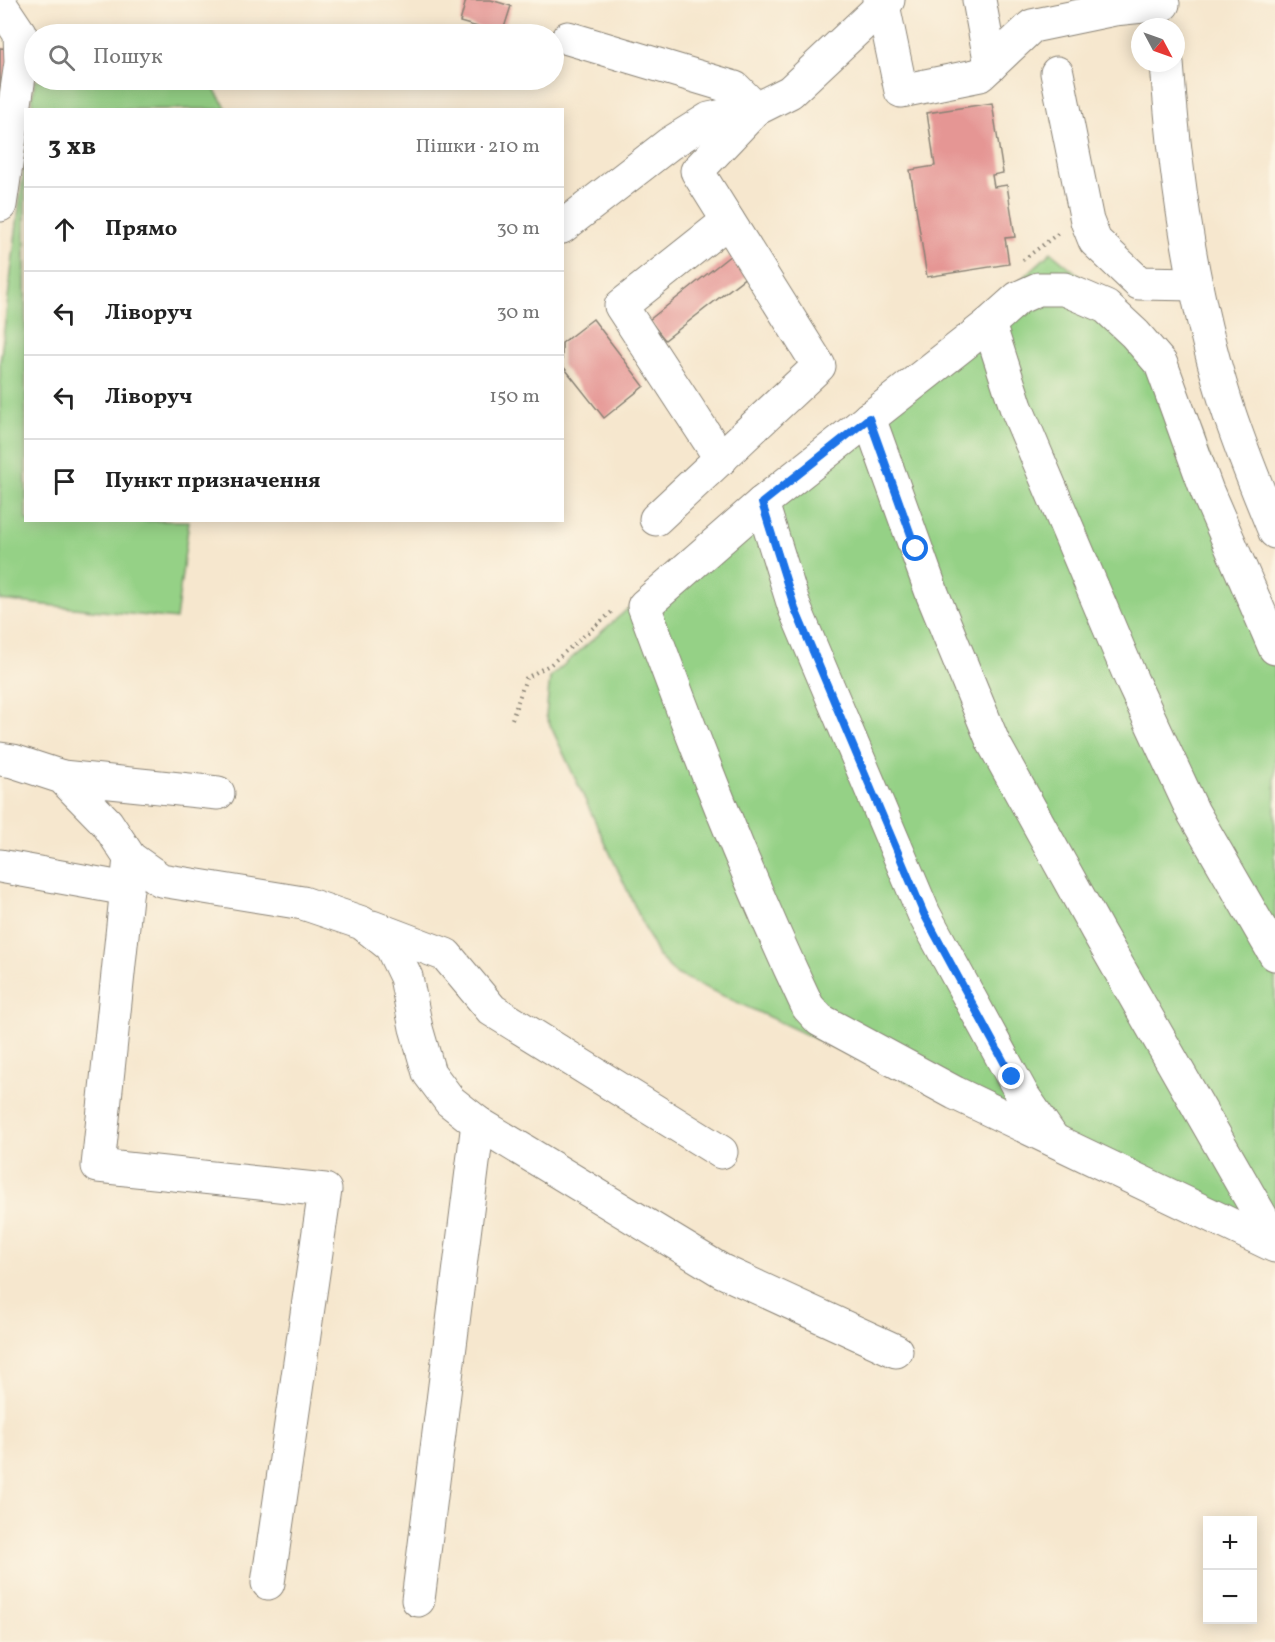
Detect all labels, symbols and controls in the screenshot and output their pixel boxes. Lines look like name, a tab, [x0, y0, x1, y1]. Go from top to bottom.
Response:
north arrow	[1131, 18, 1185, 72]
search box	[24, 24, 564, 90]
icon: search	[45, 41, 78, 74]
text: Пошук	[93, 42, 163, 73]
text: 3 хв	[48, 129, 96, 165]
text: Пішки · 210 m	[416, 133, 540, 161]
icon: ahead	[48, 213, 81, 246]
text: Прямо	[105, 214, 177, 245]
text: 30 m	[496, 215, 540, 243]
icon: left	[48, 297, 81, 330]
text: Ліворуч	[105, 298, 192, 329]
text: 30 m	[496, 299, 540, 327]
icon: left	[48, 381, 81, 414]
text: Ліворуч	[105, 382, 192, 413]
text: 150 m	[489, 383, 540, 411]
icon: arrive	[48, 465, 81, 498]
text: Пункт призначення	[105, 466, 321, 497]
route start	[902, 535, 928, 561]
route end	[998, 1063, 1024, 1089]
map controls	[1203, 1516, 1257, 1624]
button: +	[1203, 1516, 1257, 1570]
button: −	[1203, 1570, 1257, 1624]

